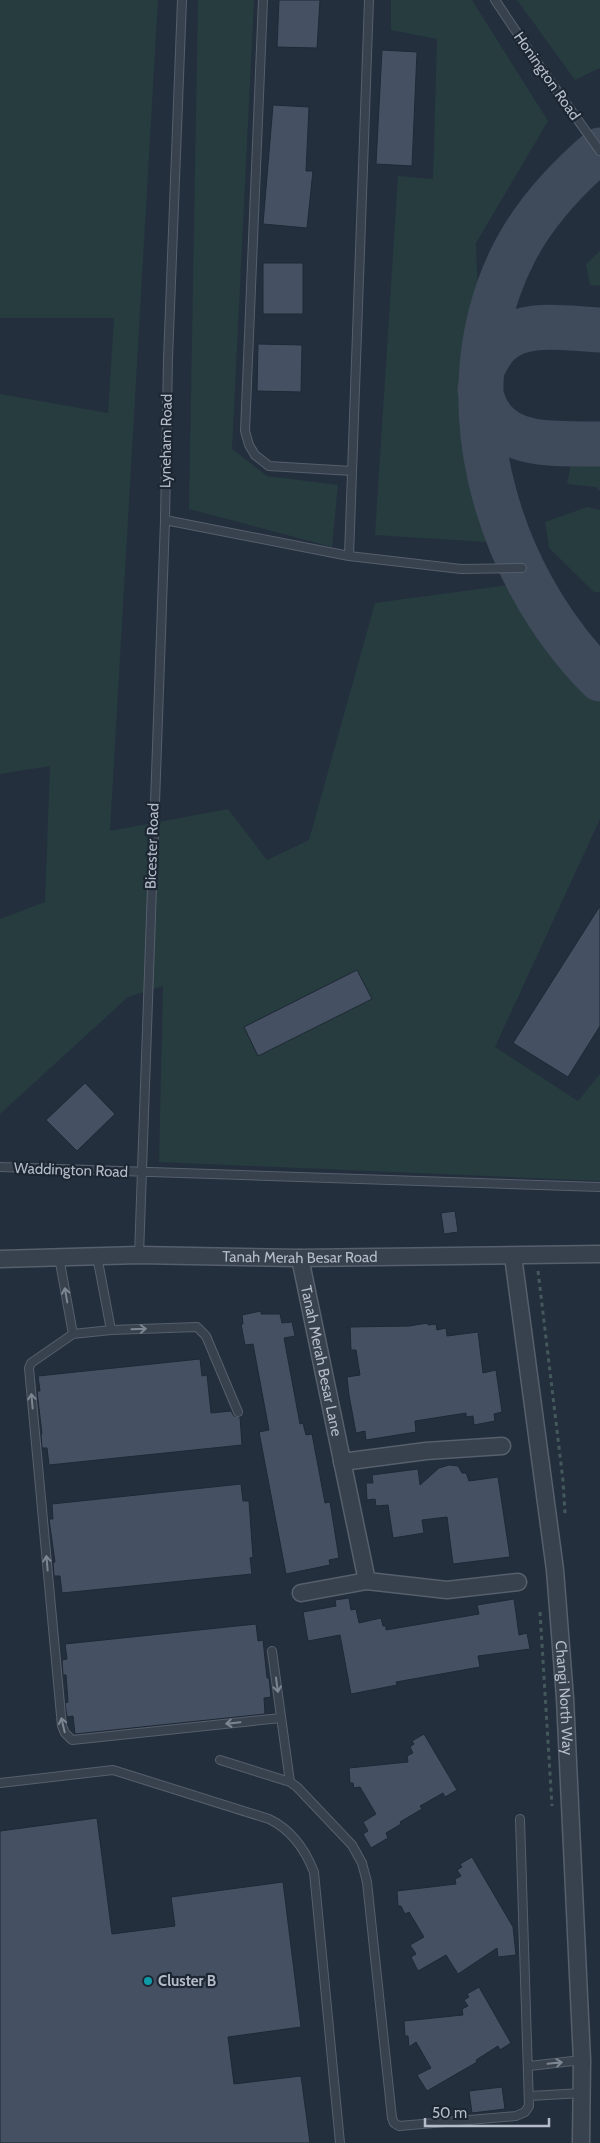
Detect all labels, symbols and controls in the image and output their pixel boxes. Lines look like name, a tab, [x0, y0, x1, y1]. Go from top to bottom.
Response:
street label: Honington Road	[510, 28, 584, 124]
street label: Lyneham Road	[156, 394, 176, 488]
street label: Bicester Road	[142, 803, 162, 889]
street label: Waddington Road	[14, 1159, 128, 1181]
street label: Tanah Merah Besar Road	[222, 1248, 378, 1267]
street label: Tanah Merah Besar Lane	[297, 1284, 346, 1438]
one-way arrow	[61, 1288, 71, 1304]
one-way arrow	[130, 1324, 147, 1334]
one-way arrow	[28, 1394, 37, 1410]
one-way arrow	[42, 1555, 52, 1571]
street label: Changi North Way	[552, 1640, 577, 1756]
one-way arrow	[272, 1676, 282, 1692]
one-way arrow	[58, 1717, 67, 1733]
one-way arrow	[225, 1718, 241, 1728]
place label: Cluster B	[158, 1972, 216, 1990]
marker: Cluster B	[142, 1975, 154, 1987]
one-way arrow	[547, 2058, 563, 2068]
scale bar	[425, 2096, 549, 2128]
text: 50 m	[432, 2104, 467, 2122]

